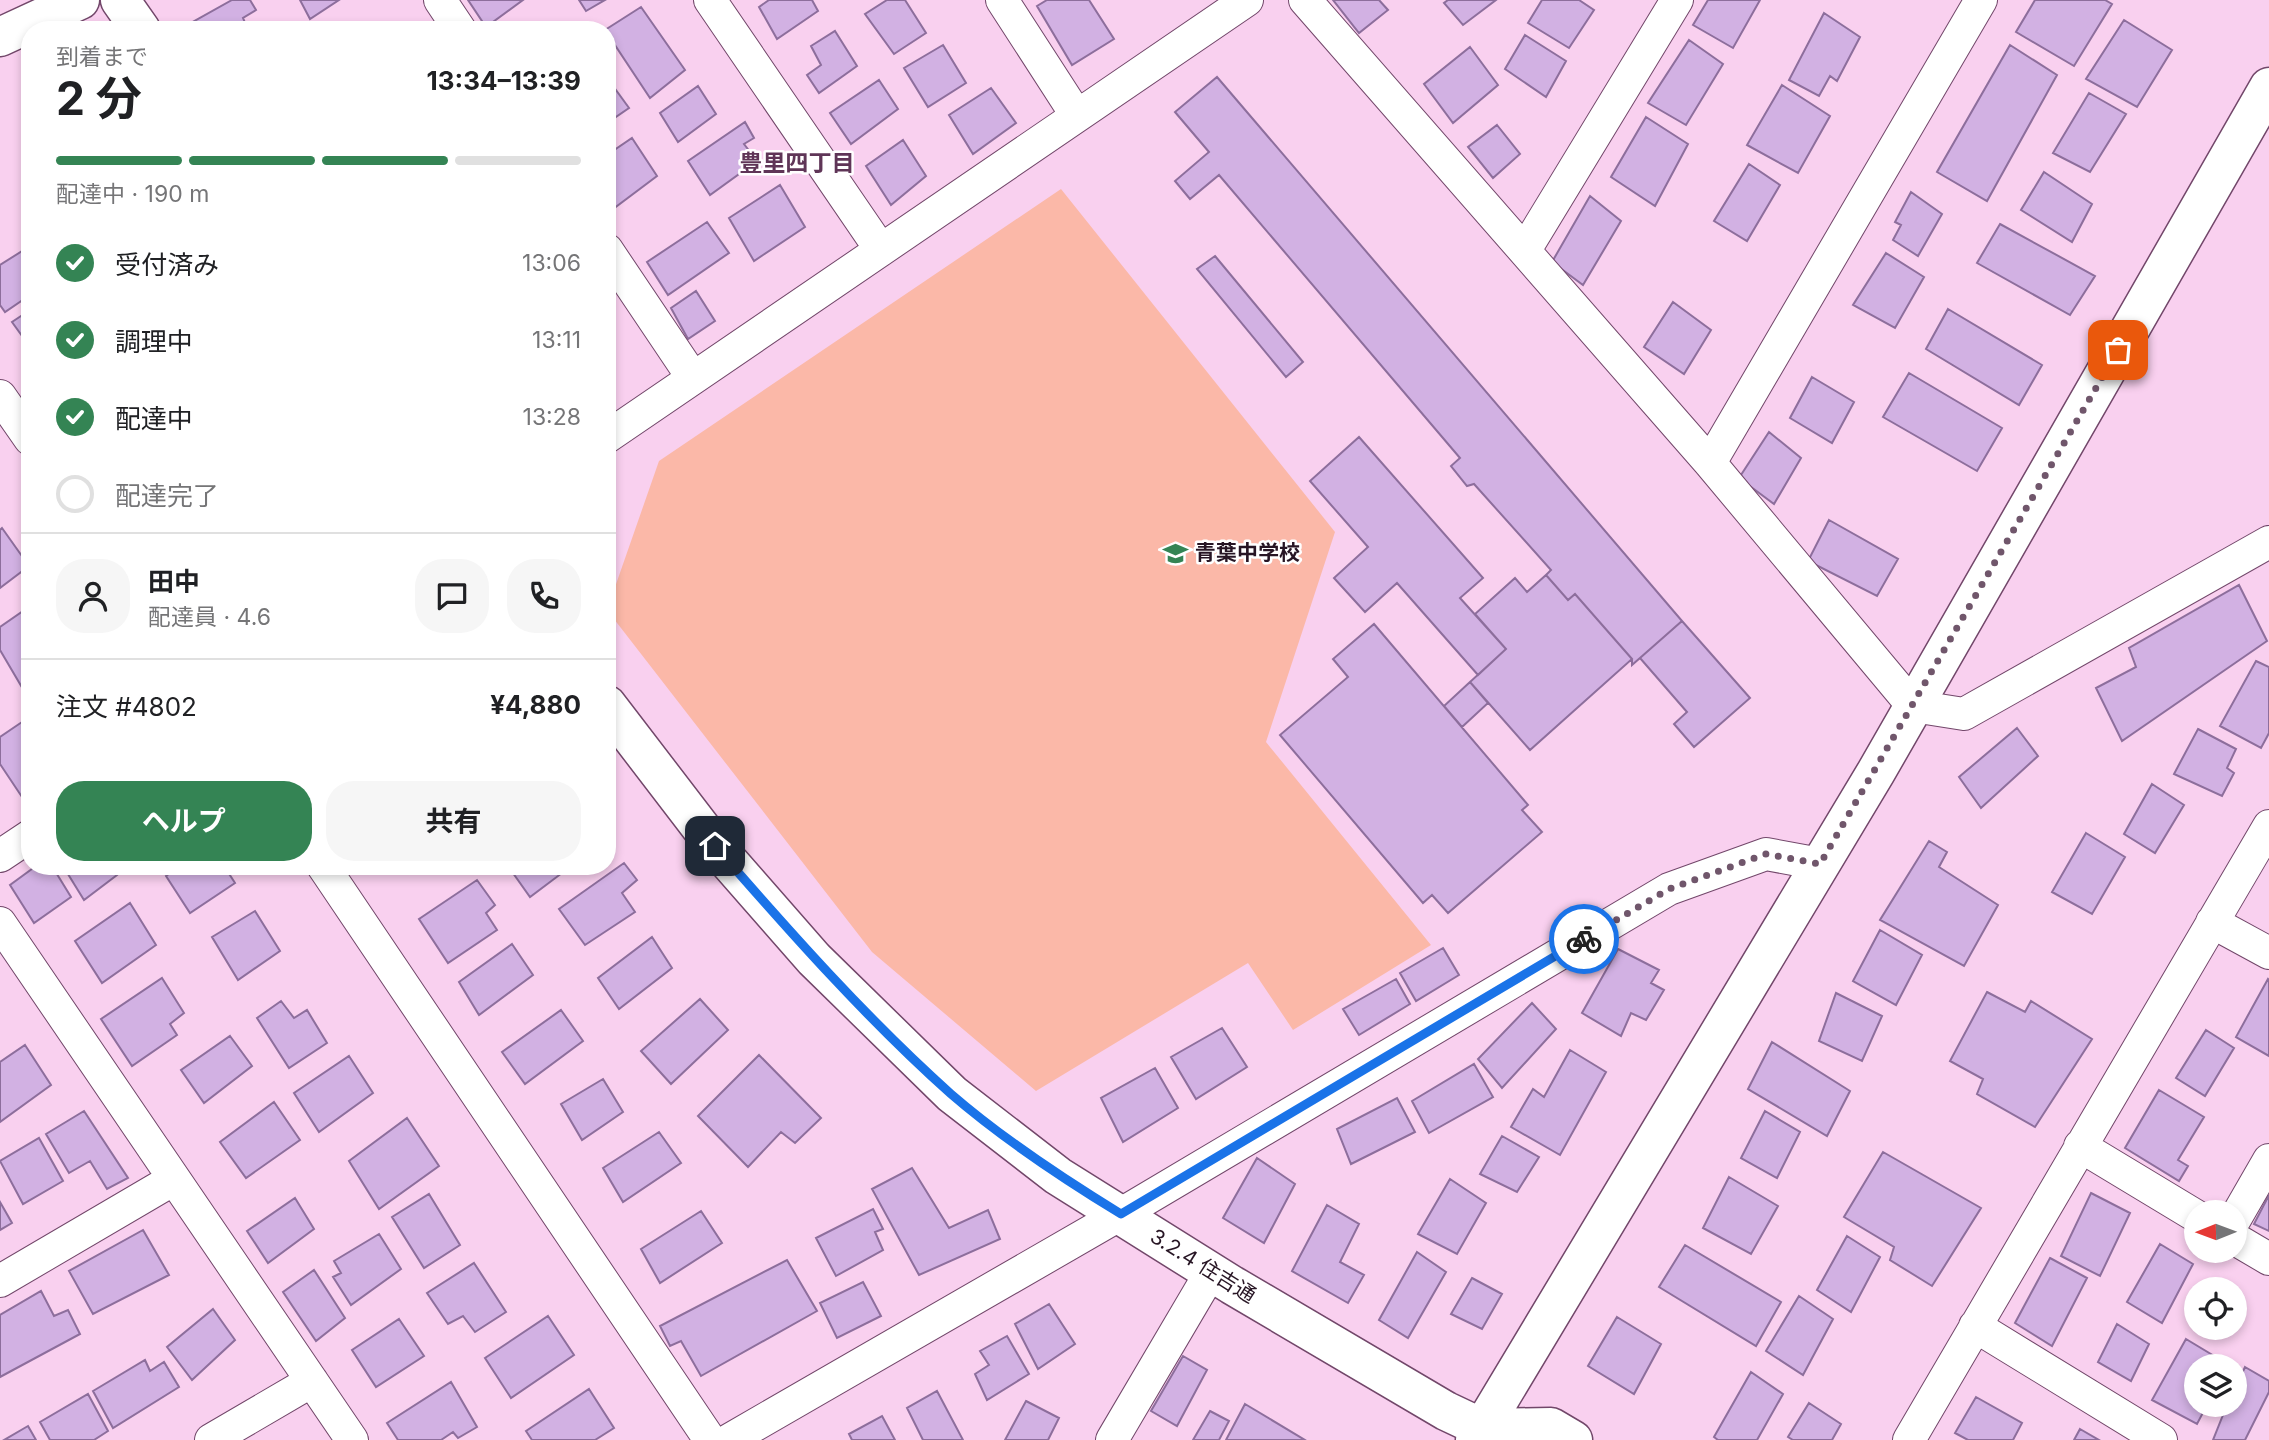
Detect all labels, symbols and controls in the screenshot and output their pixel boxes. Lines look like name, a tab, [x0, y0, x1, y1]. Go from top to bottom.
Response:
text: 到着まで	[56, 43, 148, 71]
text: 13:34–13:39	[427, 65, 581, 96]
text: 2 分	[56, 70, 142, 126]
district label: 豊里四丁目	[740, 149, 855, 177]
text: 配達中 · 190 m	[56, 180, 209, 208]
icon: check	[56, 244, 94, 282]
text: 受付済み	[115, 249, 219, 280]
text: 13:06	[522, 249, 581, 277]
pin	[2088, 320, 2148, 380]
icon: check	[56, 321, 94, 359]
text: 調理中	[115, 326, 193, 357]
text: 13:11	[532, 326, 581, 354]
icon: bag	[2099, 331, 2137, 369]
icon: check	[56, 398, 94, 436]
text: 配達中	[115, 403, 193, 434]
text: 13:28	[523, 403, 581, 431]
text: 配達完了	[115, 480, 219, 511]
school or university icon: 青葉中学校	[1161, 539, 1189, 567]
place label: 青葉中学校	[1195, 540, 1300, 565]
button: person	[56, 559, 130, 633]
button: chat	[415, 559, 489, 633]
button: phone	[507, 559, 581, 633]
text: 田中	[148, 566, 200, 597]
text: 配達員 · 4.6	[148, 603, 271, 631]
text: ¥4,880	[490, 689, 581, 720]
text: 注文 #4802	[56, 691, 197, 722]
button: ヘルプ	[56, 781, 312, 861]
button: 共有	[326, 781, 581, 861]
pin	[685, 816, 745, 876]
icon: home	[696, 827, 734, 865]
courier	[1549, 904, 1619, 974]
icon: bike	[1565, 920, 1603, 958]
north arrow	[2184, 1200, 2247, 1264]
map controls	[2184, 1200, 2247, 1417]
street label: 3.2.4 住吉通	[1146, 1223, 1261, 1308]
button: locate	[2184, 1277, 2247, 1340]
button: layers	[2184, 1354, 2247, 1417]

